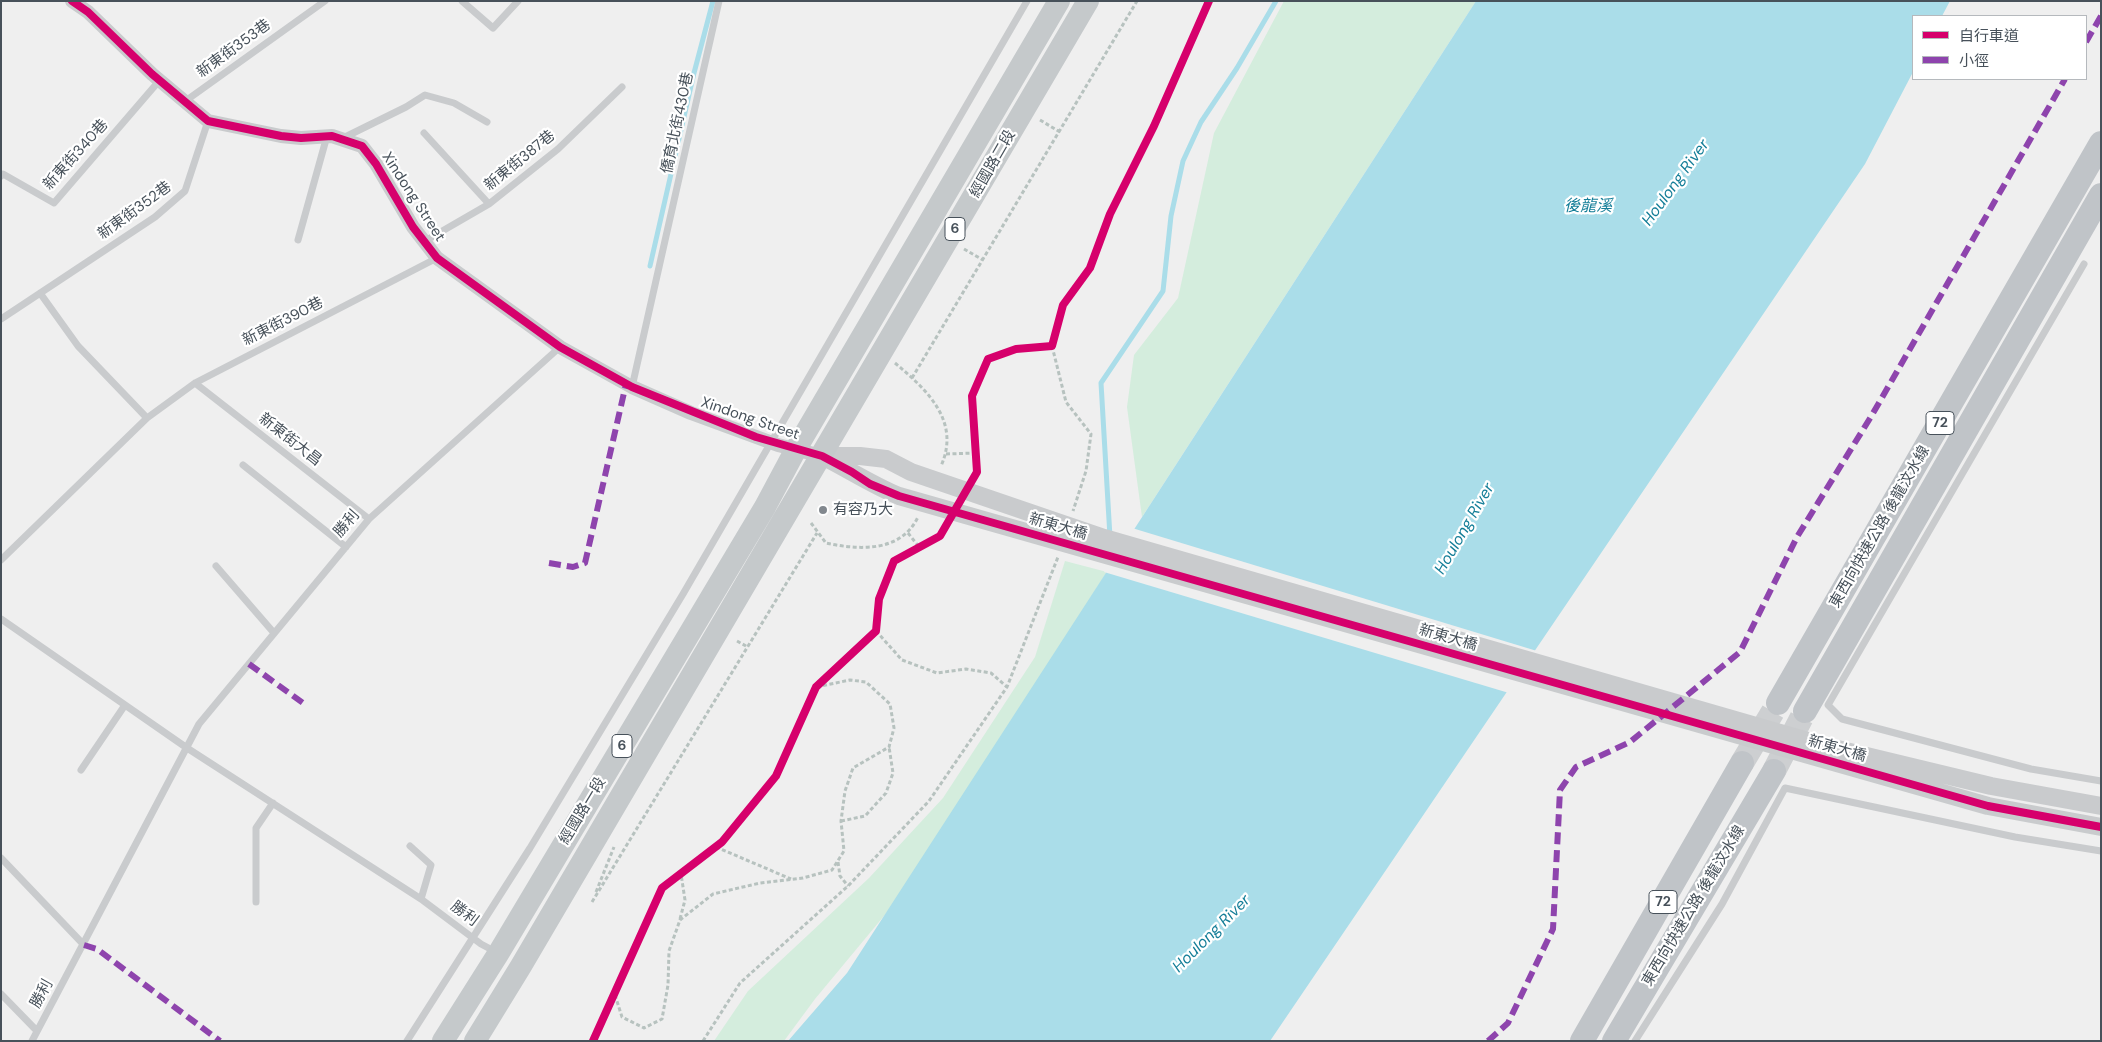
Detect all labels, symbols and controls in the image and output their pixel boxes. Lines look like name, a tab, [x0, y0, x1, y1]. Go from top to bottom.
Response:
legend	[1912, 15, 2087, 80]
street label: 新東街353巷	[194, 16, 274, 82]
text: 自行車道	[1959, 26, 2019, 46]
text: 小徑	[1959, 51, 1989, 71]
street label: 僑育北街430巷	[658, 71, 698, 175]
street label: 新東街340巷	[40, 116, 112, 194]
street label: 新東街387巷	[481, 127, 559, 195]
street label: 經國路二段	[966, 127, 1020, 201]
water label: Houlong River	[1638, 136, 1714, 230]
street label: Xindong Street	[377, 149, 449, 245]
street label: 新東街352巷	[95, 178, 175, 244]
water label: 後龍溪	[1564, 197, 1612, 217]
road number: 6	[945, 218, 965, 240]
street label: 新東街390巷	[240, 294, 326, 350]
street label: Xindong Street	[698, 394, 802, 444]
street label: 新東街大昌	[255, 410, 325, 470]
road number: 72	[1926, 412, 1954, 434]
street label: 東西向快速公路 後龍汶水線	[1826, 443, 1934, 611]
water label: Houlong River	[1431, 480, 1499, 578]
place label: 有容乃大	[833, 501, 893, 519]
marker: 有容乃大	[817, 504, 829, 516]
street label: 勝利	[330, 507, 364, 541]
street label: 新東大橋	[1027, 510, 1089, 544]
street label: 新東大橋	[1417, 621, 1479, 655]
street label: 新東大橋	[1806, 732, 1868, 766]
road number: 6	[612, 734, 632, 758]
street label: 經國路一段	[556, 774, 610, 848]
street label: 東西向快速公路 後龍汶水線	[1639, 823, 1749, 989]
road number: 72	[1649, 890, 1677, 914]
water label: Houlong River	[1169, 891, 1255, 977]
street label: 勝利	[447, 898, 481, 930]
street label: 勝利	[27, 977, 57, 1011]

